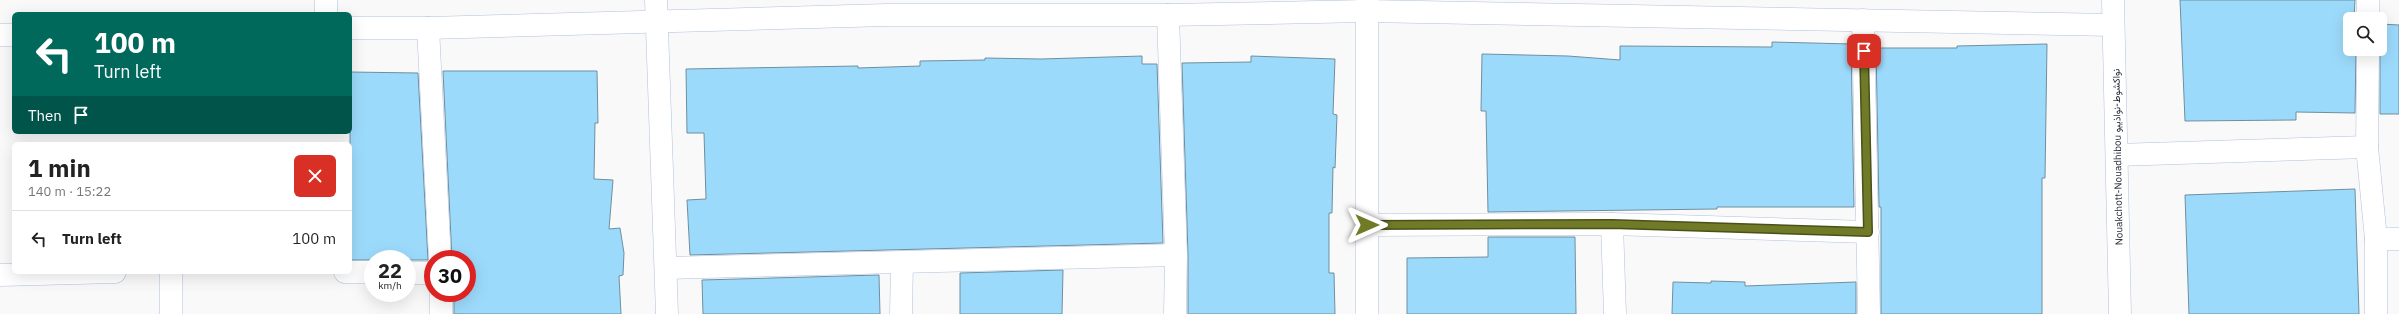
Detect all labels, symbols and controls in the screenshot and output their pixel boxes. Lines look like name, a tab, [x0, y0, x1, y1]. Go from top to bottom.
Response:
map controls	[2343, 12, 2387, 56]
button: search	[2343, 12, 2387, 56]
text: 100 m	[94, 24, 176, 61]
icon: left	[28, 28, 80, 80]
pin	[1847, 34, 1881, 68]
icon: arrive	[1853, 40, 1875, 62]
text: Turn left	[94, 60, 162, 83]
street label: Nouakchott-Nouadhibou نواكشوط-نواذيبو	[2109, 68, 2126, 245]
icon: arrive	[70, 104, 92, 126]
text: Then	[28, 106, 62, 125]
text: 1 min	[28, 152, 91, 184]
button: close	[294, 155, 336, 197]
text: 140 m · 15:22	[28, 183, 111, 200]
position arrow	[1346, 204, 1388, 246]
icon: left	[28, 228, 50, 250]
text: Turn left	[62, 229, 122, 248]
text: 100 m	[292, 229, 336, 248]
speed limit sign: 30	[424, 250, 476, 302]
text: 22	[378, 257, 402, 284]
text: km/h	[378, 279, 402, 292]

